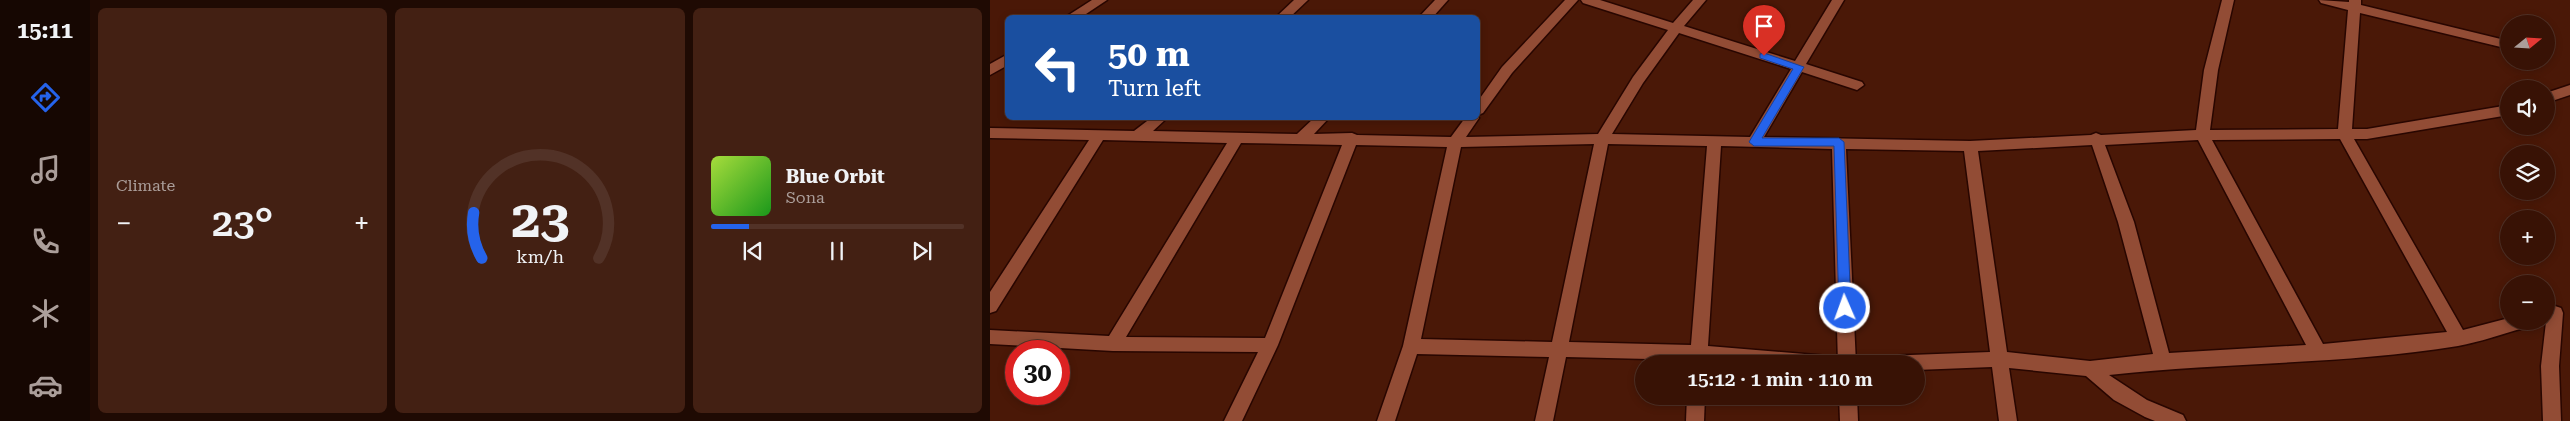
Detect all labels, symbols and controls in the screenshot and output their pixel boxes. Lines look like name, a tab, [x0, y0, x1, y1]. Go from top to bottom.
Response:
pin	[1743, 5, 1785, 56]
icon: arrive	[1750, 12, 1778, 40]
north arrow	[2500, 15, 2555, 70]
map controls	[2500, 15, 2555, 330]
text: 15:11	[17, 18, 73, 43]
text: 50 m	[1108, 34, 1190, 75]
icon: left	[1025, 35, 1090, 100]
text: Turn left	[1108, 76, 1201, 101]
icon: directions	[28, 80, 63, 115]
button: sound	[2500, 80, 2555, 135]
button: layers	[2500, 145, 2555, 200]
icon: music	[28, 152, 63, 187]
text: Blue Orbit	[786, 165, 885, 188]
text: Climate	[116, 176, 175, 195]
text: Sona	[786, 188, 825, 207]
text: 23	[511, 189, 569, 250]
text: 23°	[212, 201, 273, 245]
text: −	[116, 207, 132, 240]
text: +	[354, 207, 369, 240]
button: +	[2500, 210, 2555, 265]
icon: phone	[28, 224, 63, 259]
icon: previous	[739, 237, 767, 265]
icon: pause	[823, 237, 851, 265]
icon: next	[908, 237, 936, 265]
text: km/h	[516, 246, 564, 267]
button: −	[2500, 275, 2555, 330]
position arrow	[1818, 281, 1870, 333]
icon: climate	[28, 296, 63, 331]
speed limit sign: 30	[1005, 340, 1070, 405]
icon: car	[28, 368, 63, 403]
text: 15:12 · 1 min · 110 m	[1687, 368, 1873, 391]

